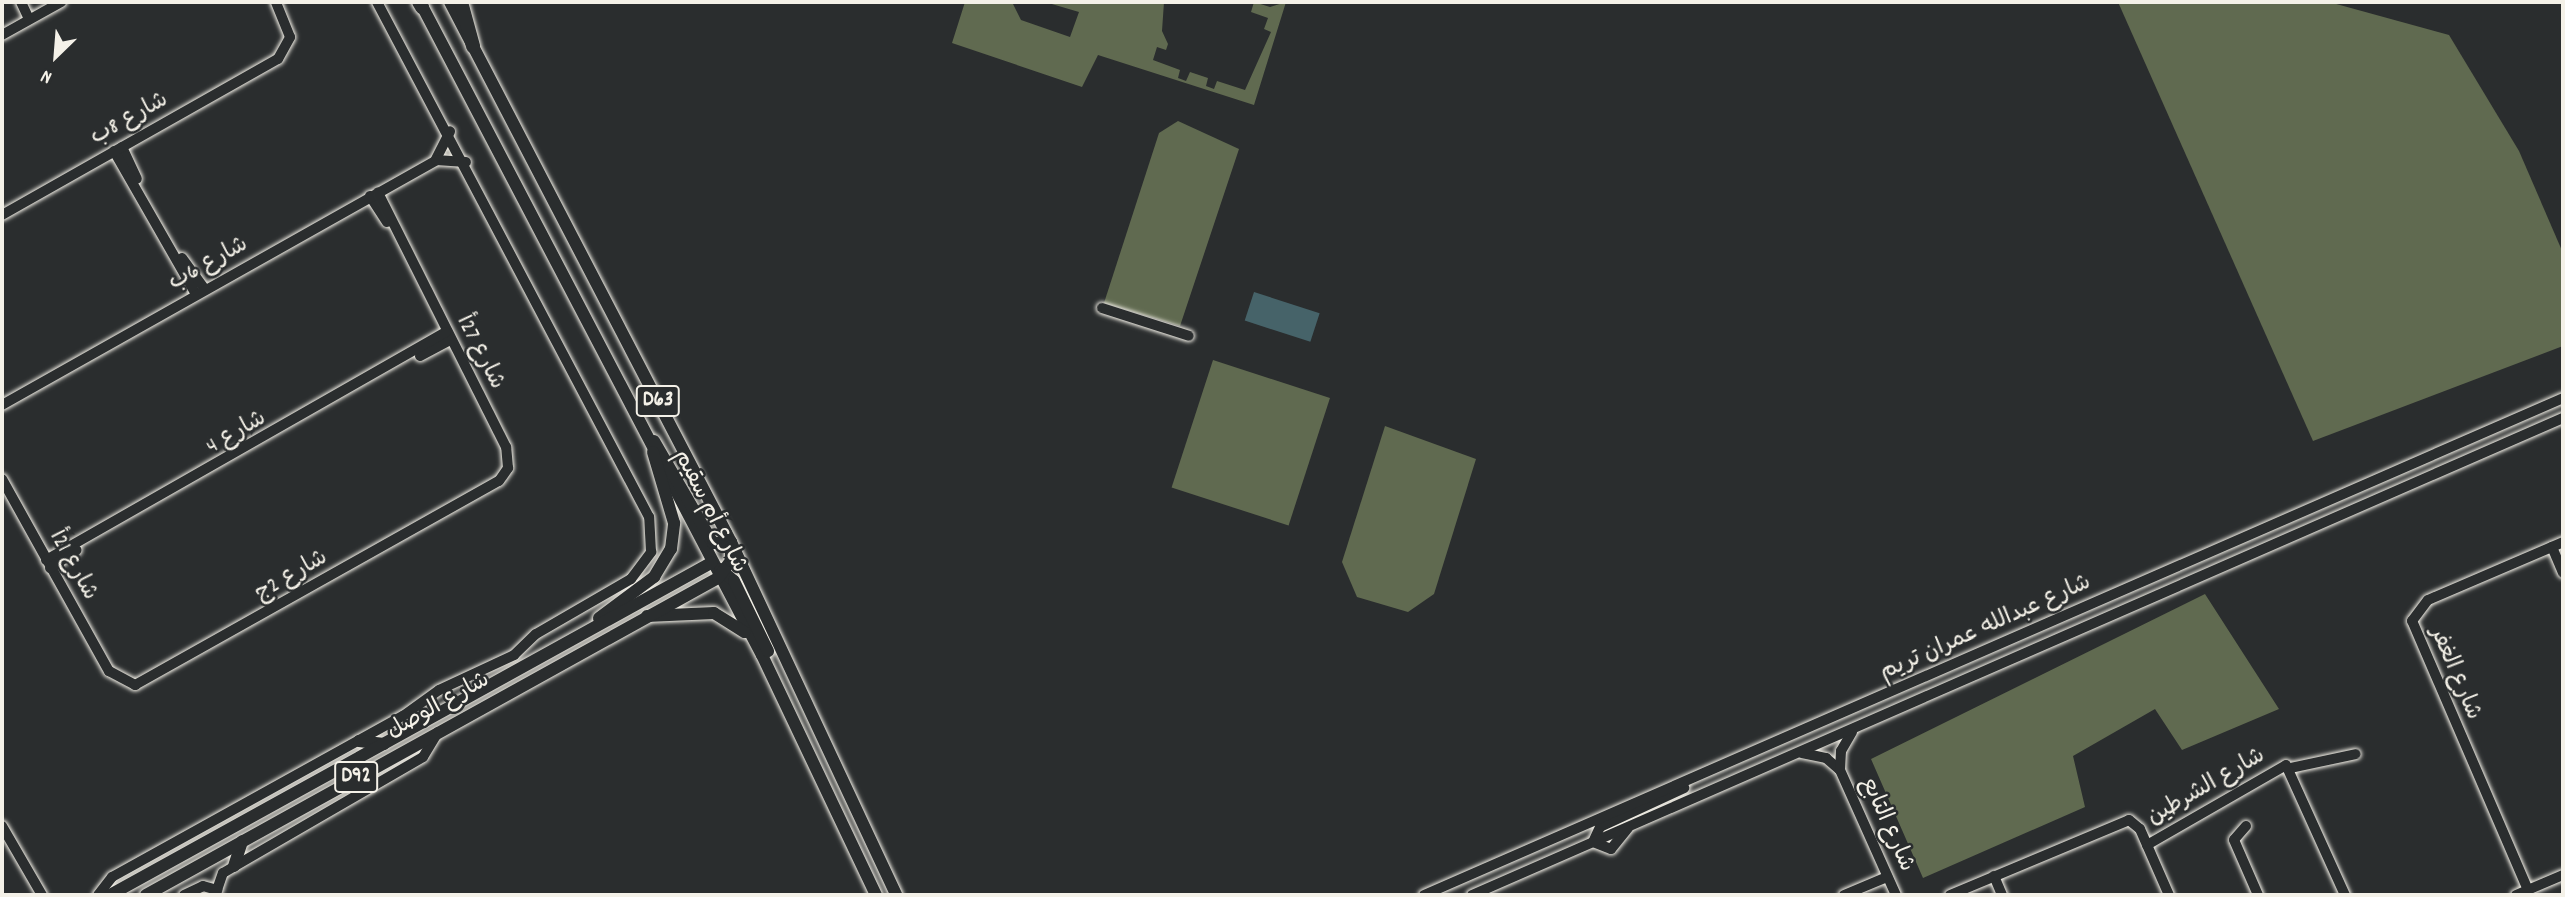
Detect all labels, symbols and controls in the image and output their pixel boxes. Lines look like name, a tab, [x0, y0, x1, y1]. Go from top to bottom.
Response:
north arrow	[21, 21, 91, 91]
text: N	[37, 61, 57, 90]
street label: شارع 8ب	[86, 87, 174, 153]
street label: شارع 6ب	[164, 232, 254, 298]
street label: شارع 27أ	[449, 311, 509, 395]
road number: D63	[635, 384, 681, 418]
street label: شارع 4	[202, 406, 272, 462]
street label: شارع أم سقيم	[666, 446, 752, 578]
street label: شارع 21أ	[42, 526, 102, 606]
street label: شارع 2ج	[251, 545, 333, 609]
street label: شارع عبدالله عمران تريم	[1876, 570, 2096, 688]
street label: شارع الغفر	[2422, 623, 2486, 725]
street label: شارع الوصل	[383, 667, 495, 747]
street label: شارع الشرطين	[2143, 743, 2271, 833]
road number: D92	[333, 760, 379, 794]
street label: شارع التابع	[1853, 773, 1919, 877]

